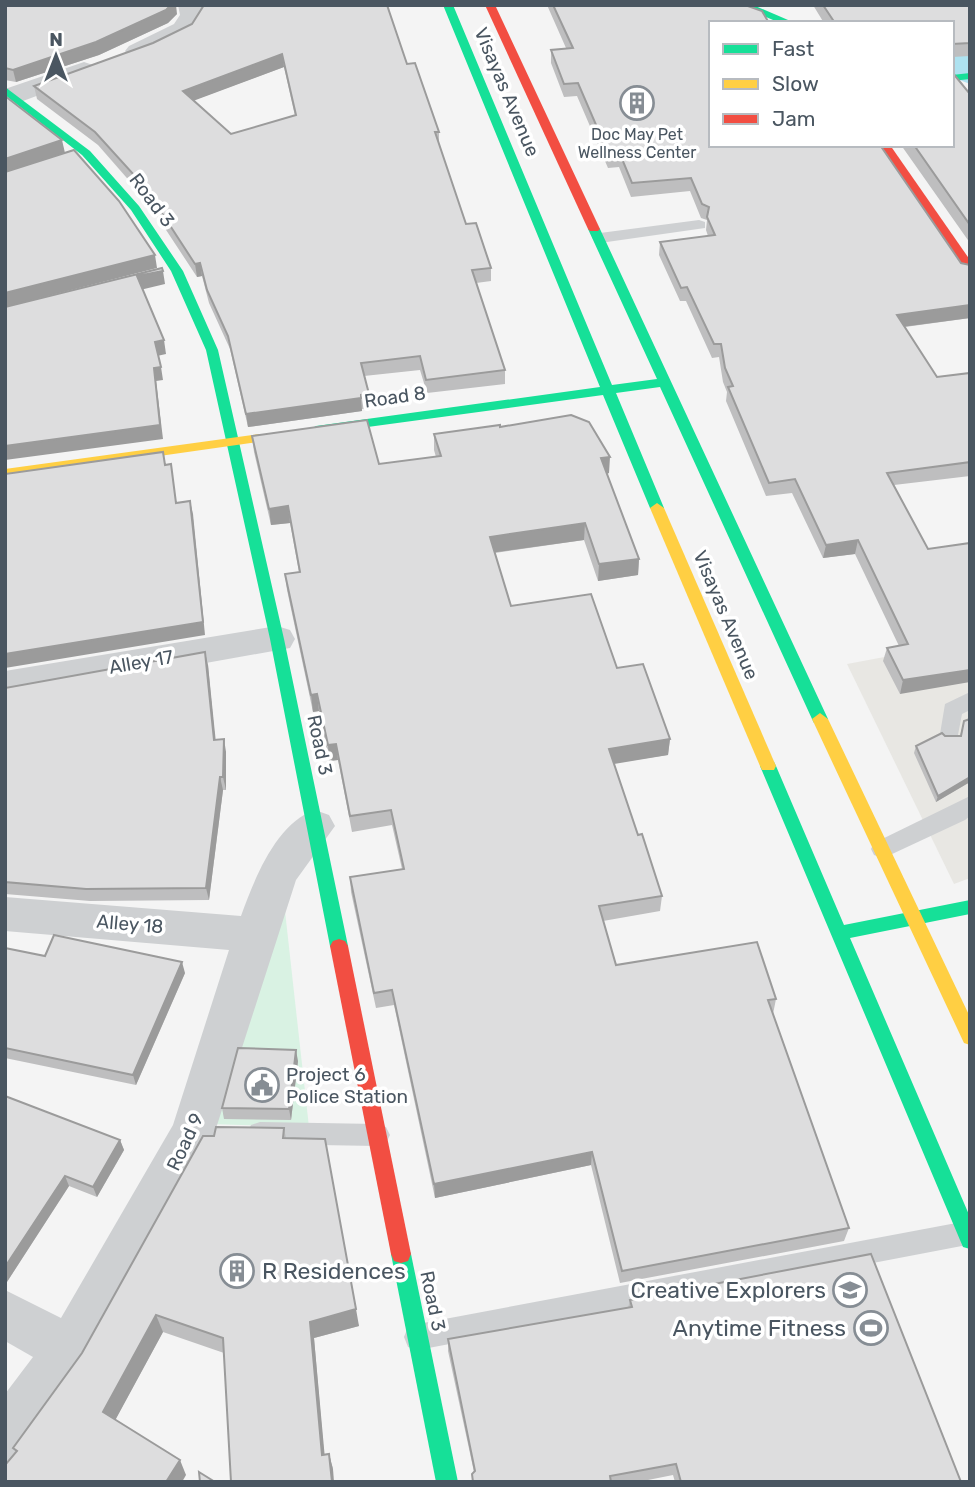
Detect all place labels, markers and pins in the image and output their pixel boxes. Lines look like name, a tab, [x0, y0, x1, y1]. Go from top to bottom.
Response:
building icon: Doc May Pet Wellness Center	[618, 84, 656, 122]
place label: Doc May Pet Wellness Center	[578, 125, 696, 162]
place label: Project 6 Police Station	[286, 1063, 408, 1108]
public building icon: Project 6 Police Station	[243, 1066, 281, 1104]
building icon: R Residences	[218, 1252, 256, 1290]
place label: R Residences	[262, 1257, 406, 1285]
school or university icon: Creative Explorers	[831, 1271, 869, 1309]
place label: Creative Explorers	[631, 1276, 826, 1304]
sports icon: Anytime Fitness	[852, 1309, 890, 1347]
place label: Anytime Fitness	[673, 1314, 846, 1342]

